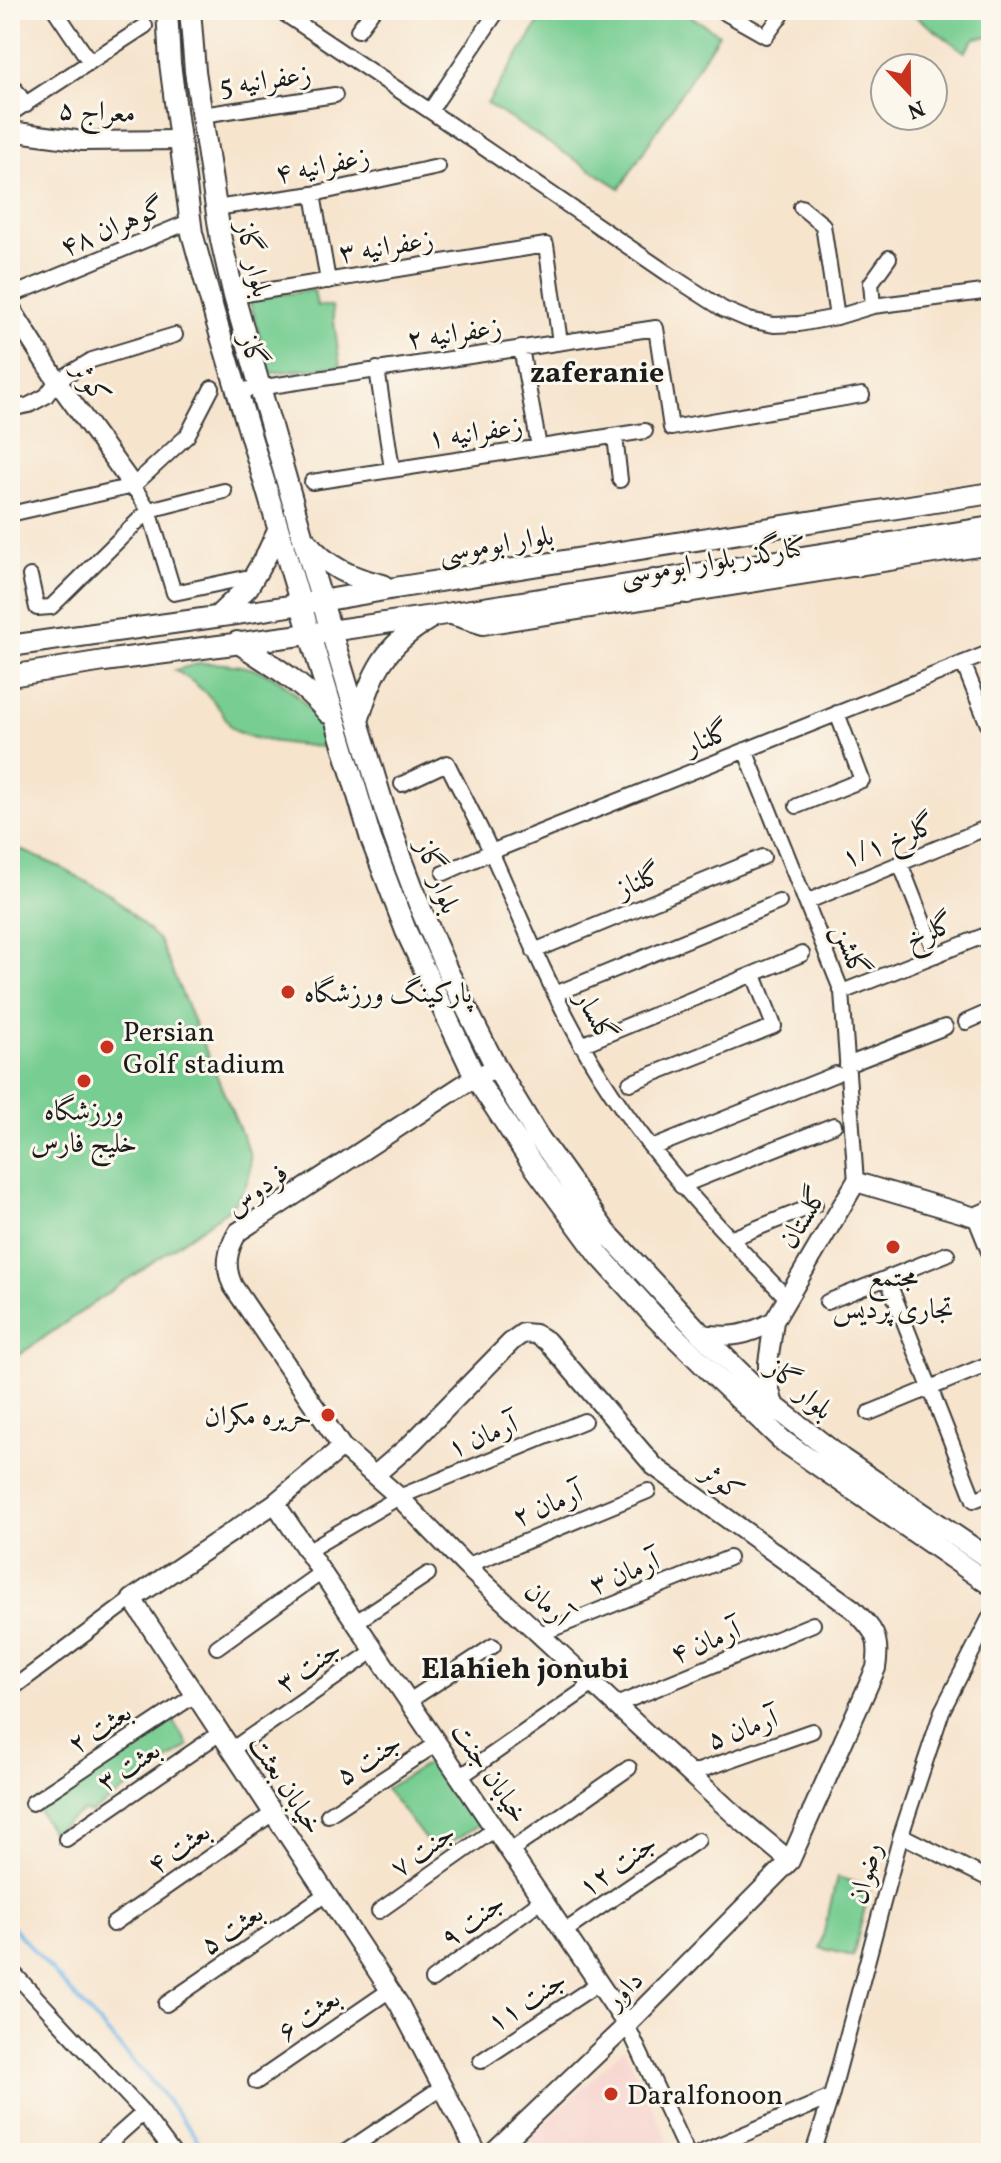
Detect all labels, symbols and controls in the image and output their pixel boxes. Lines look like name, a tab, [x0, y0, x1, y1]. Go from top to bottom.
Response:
north arrow	[869, 52, 949, 132]
street label: 5 زعفرانیه	[217, 56, 314, 107]
street label: معراج ۵	[57, 91, 137, 138]
text: N	[902, 91, 929, 126]
street label: زعفرانیه ۴	[272, 138, 373, 195]
street label: گوهران ۴۸	[54, 189, 172, 268]
street label: بلوار گاز	[224, 215, 280, 301]
street label: زعفرانیه ۳	[336, 221, 437, 274]
street label: زعفرانیه ۲	[404, 309, 504, 360]
street label: گاز	[227, 327, 275, 372]
street label: کوثر	[59, 351, 119, 413]
district label: zaferanie	[530, 353, 664, 395]
street label: زعفرانیه ۱	[425, 408, 525, 459]
street label: بلوار ابوموسی	[436, 517, 557, 574]
street label: کنارگذر بلوار ابوموسی	[617, 527, 809, 596]
street label: گلنار	[676, 713, 737, 767]
street label: گلرخ ۱/۱	[836, 806, 943, 883]
street label: بلوار گاز	[404, 831, 469, 920]
street label: گلناز	[608, 855, 669, 910]
street label: گلرخ	[899, 905, 962, 963]
street label: گلشن	[822, 918, 878, 984]
place label: پارکینگ ورزشگاه	[304, 975, 474, 1014]
street label: گلسار	[563, 981, 625, 1051]
marker: پارکینگ ورزشگاه	[279, 983, 297, 1001]
place label: Persian Golf stadium	[123, 1014, 285, 1085]
marker: Persian Golf stadium	[98, 1038, 116, 1056]
marker: ورزشگاه خلیج فارس	[75, 1072, 93, 1090]
place label: ورزشگاه خلیج فارس	[31, 1093, 137, 1167]
street label: فردوس	[218, 1155, 297, 1227]
street label: گلستان	[770, 1180, 838, 1257]
marker: مجتمع تجاری پردیس	[884, 1238, 902, 1256]
place label: مجتمع تجاری پردیس	[832, 1259, 954, 1330]
street label: بلوار گاز	[755, 1348, 841, 1430]
place label: حریره مکران	[204, 1398, 312, 1437]
street label: آرمان ۱	[442, 1405, 527, 1469]
marker: حریره مکران	[319, 1406, 337, 1424]
street label: کوثر	[689, 1452, 751, 1512]
street label: آرمان ۲	[507, 1474, 592, 1538]
street label: آرمان ۳	[584, 1542, 669, 1606]
street label: آرمان	[515, 1573, 580, 1638]
street label: آرمان ۴	[665, 1611, 750, 1675]
street label: جنت ۳	[269, 1630, 350, 1704]
district label: Elahieh jonubi	[421, 1649, 629, 1691]
street label: بعثت ۲	[61, 1694, 140, 1764]
street label: آرمان ۵	[702, 1699, 786, 1761]
street label: خیابان جنت	[441, 1715, 537, 1832]
street label: جنت ۵	[329, 1724, 410, 1796]
street label: خیابان بعثت	[238, 1728, 332, 1843]
street label: بعثت ۳	[90, 1732, 169, 1803]
street label: بعثت ۴	[140, 1813, 219, 1885]
street label: جنت ۷	[383, 1814, 464, 1888]
street label: جنت ۱۲	[571, 1825, 666, 1907]
street label: رضوان	[839, 1838, 893, 1909]
street label: جنت ۹	[433, 1884, 514, 1958]
street label: بعثت ۵	[193, 1895, 272, 1966]
street label: جنت ۱۱	[480, 1962, 575, 2042]
street label: داور	[594, 1962, 653, 2021]
street label: بعثت ۶	[270, 1980, 349, 2052]
place label: Daralfonoon	[627, 2077, 783, 2116]
marker: Daralfonoon	[602, 2085, 620, 2103]

